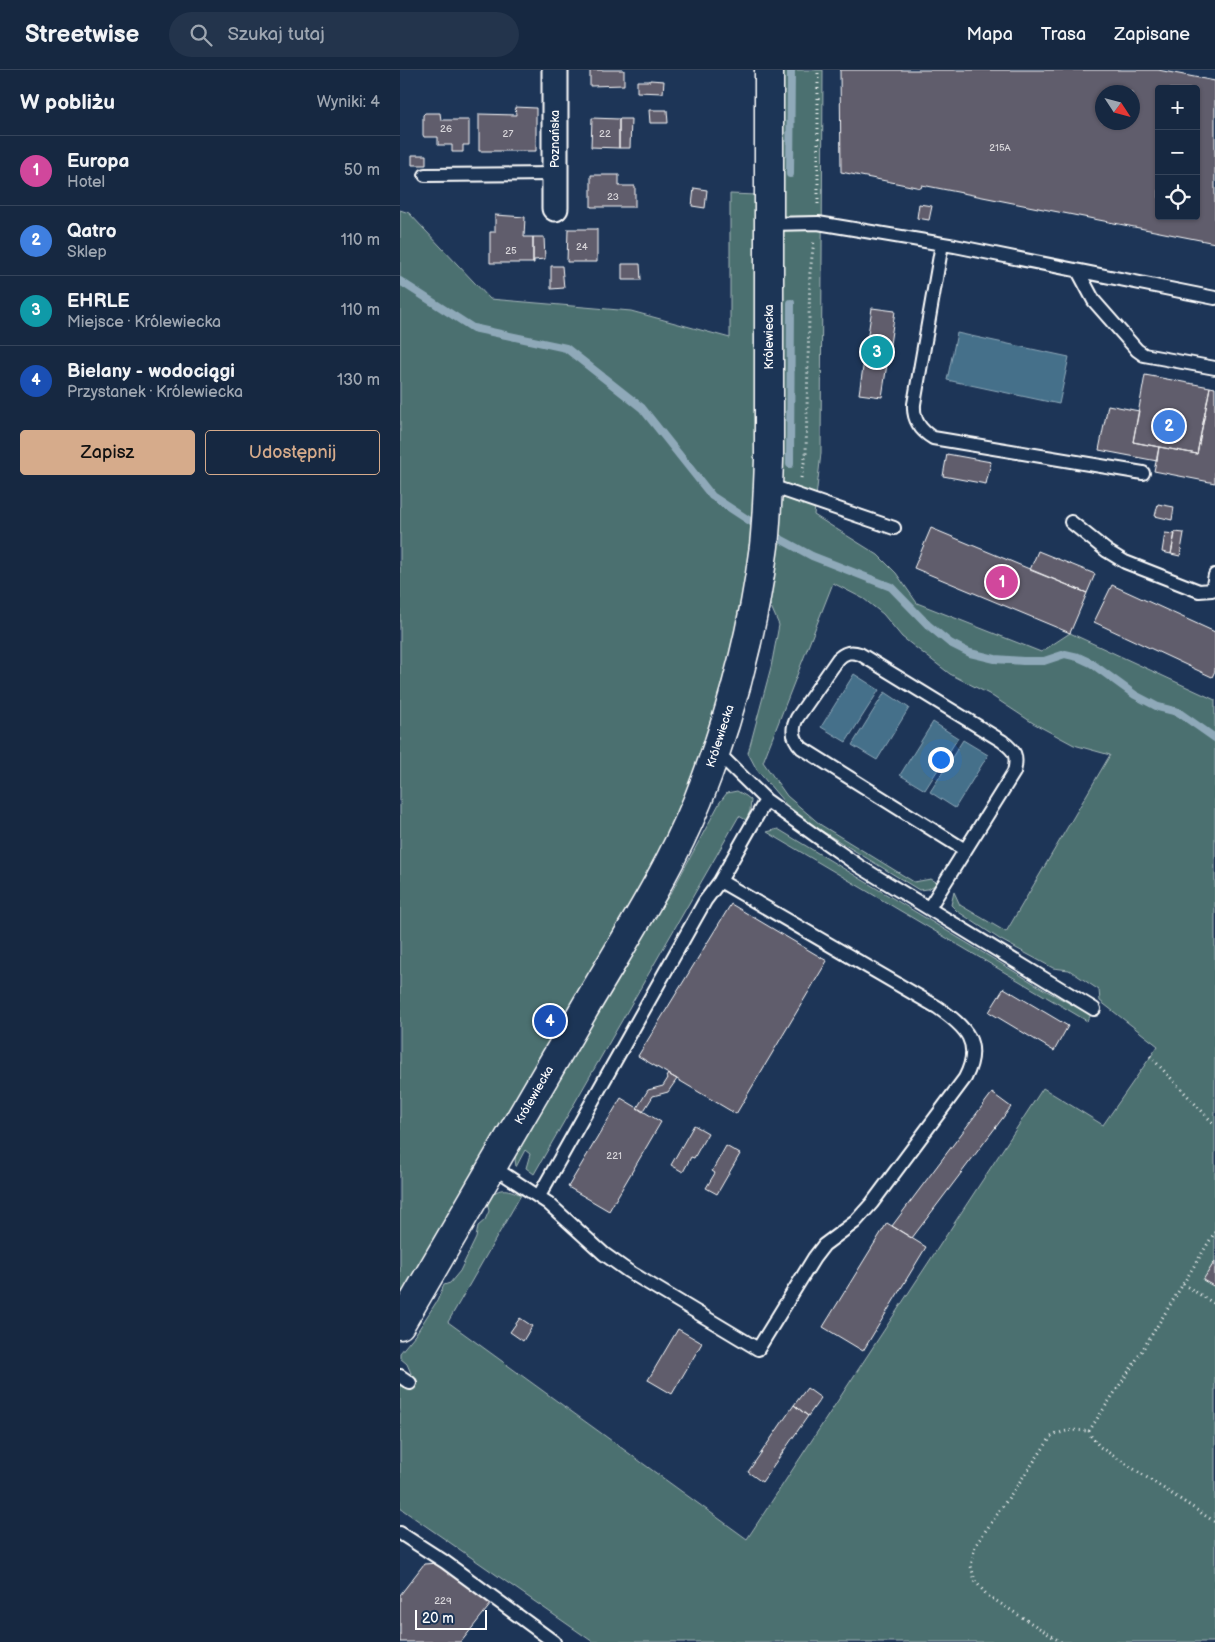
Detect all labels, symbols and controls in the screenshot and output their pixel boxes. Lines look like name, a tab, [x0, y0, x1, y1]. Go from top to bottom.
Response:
search box	[169, 12, 519, 57]
text: Streetwise	[25, 20, 139, 49]
icon: search	[187, 21, 215, 49]
text: Szukaj tutaj	[227, 23, 325, 46]
text: Mapa	[966, 24, 1013, 45]
text: Trasa	[1041, 24, 1086, 45]
text: Zapisane	[1114, 24, 1190, 45]
north arrow	[1095, 85, 1140, 130]
map controls	[1155, 85, 1200, 220]
button: +	[1155, 85, 1200, 130]
text: W pobliżu	[20, 90, 115, 115]
text: Wyniki: 4	[317, 93, 380, 112]
street label: Poznańska	[548, 110, 563, 168]
house number: 26	[440, 123, 452, 135]
house number: 27	[503, 128, 513, 140]
house number: 22	[599, 128, 611, 140]
button: −	[1155, 130, 1200, 175]
house number: 215A	[989, 142, 1012, 154]
text: Europa	[67, 150, 129, 173]
text: 1	[33, 161, 39, 180]
text: 50 m	[344, 161, 380, 180]
text: Hotel	[67, 173, 105, 192]
button: locate	[1155, 175, 1200, 220]
house number: 23	[607, 191, 619, 203]
text: Qatro	[67, 220, 117, 243]
text: 2	[31, 231, 41, 250]
text: 110 m	[341, 231, 380, 250]
house number: 24	[576, 241, 588, 253]
text: Sklep	[67, 243, 107, 262]
house number: 25	[505, 245, 517, 257]
text: EHRLE	[67, 290, 130, 313]
text: 3	[31, 301, 41, 320]
text: 110 m	[341, 301, 380, 320]
street label: Królewiecka	[762, 304, 777, 370]
text: Miejsce · Królewiecka	[67, 313, 221, 332]
pin: 3	[861, 333, 893, 371]
text: Bielany - wodociągi	[67, 360, 235, 383]
text: 4	[31, 371, 41, 390]
text: 130 m	[337, 371, 380, 390]
text: Przystanek · Królewiecka	[67, 383, 243, 402]
pin: 2	[1153, 407, 1185, 445]
button: Zapisz	[20, 430, 195, 475]
button: Udostępnij	[205, 430, 380, 475]
pin: 1	[986, 563, 1018, 601]
street label: Królewiecka	[703, 703, 738, 769]
your location	[928, 747, 954, 773]
pin: 4	[534, 1002, 566, 1040]
street label: Królewiecka	[512, 1063, 557, 1127]
house number: 221	[606, 1150, 622, 1162]
house number: 229	[434, 1595, 452, 1607]
scale bar	[415, 1607, 488, 1630]
text: 20 m	[422, 1610, 454, 1627]

